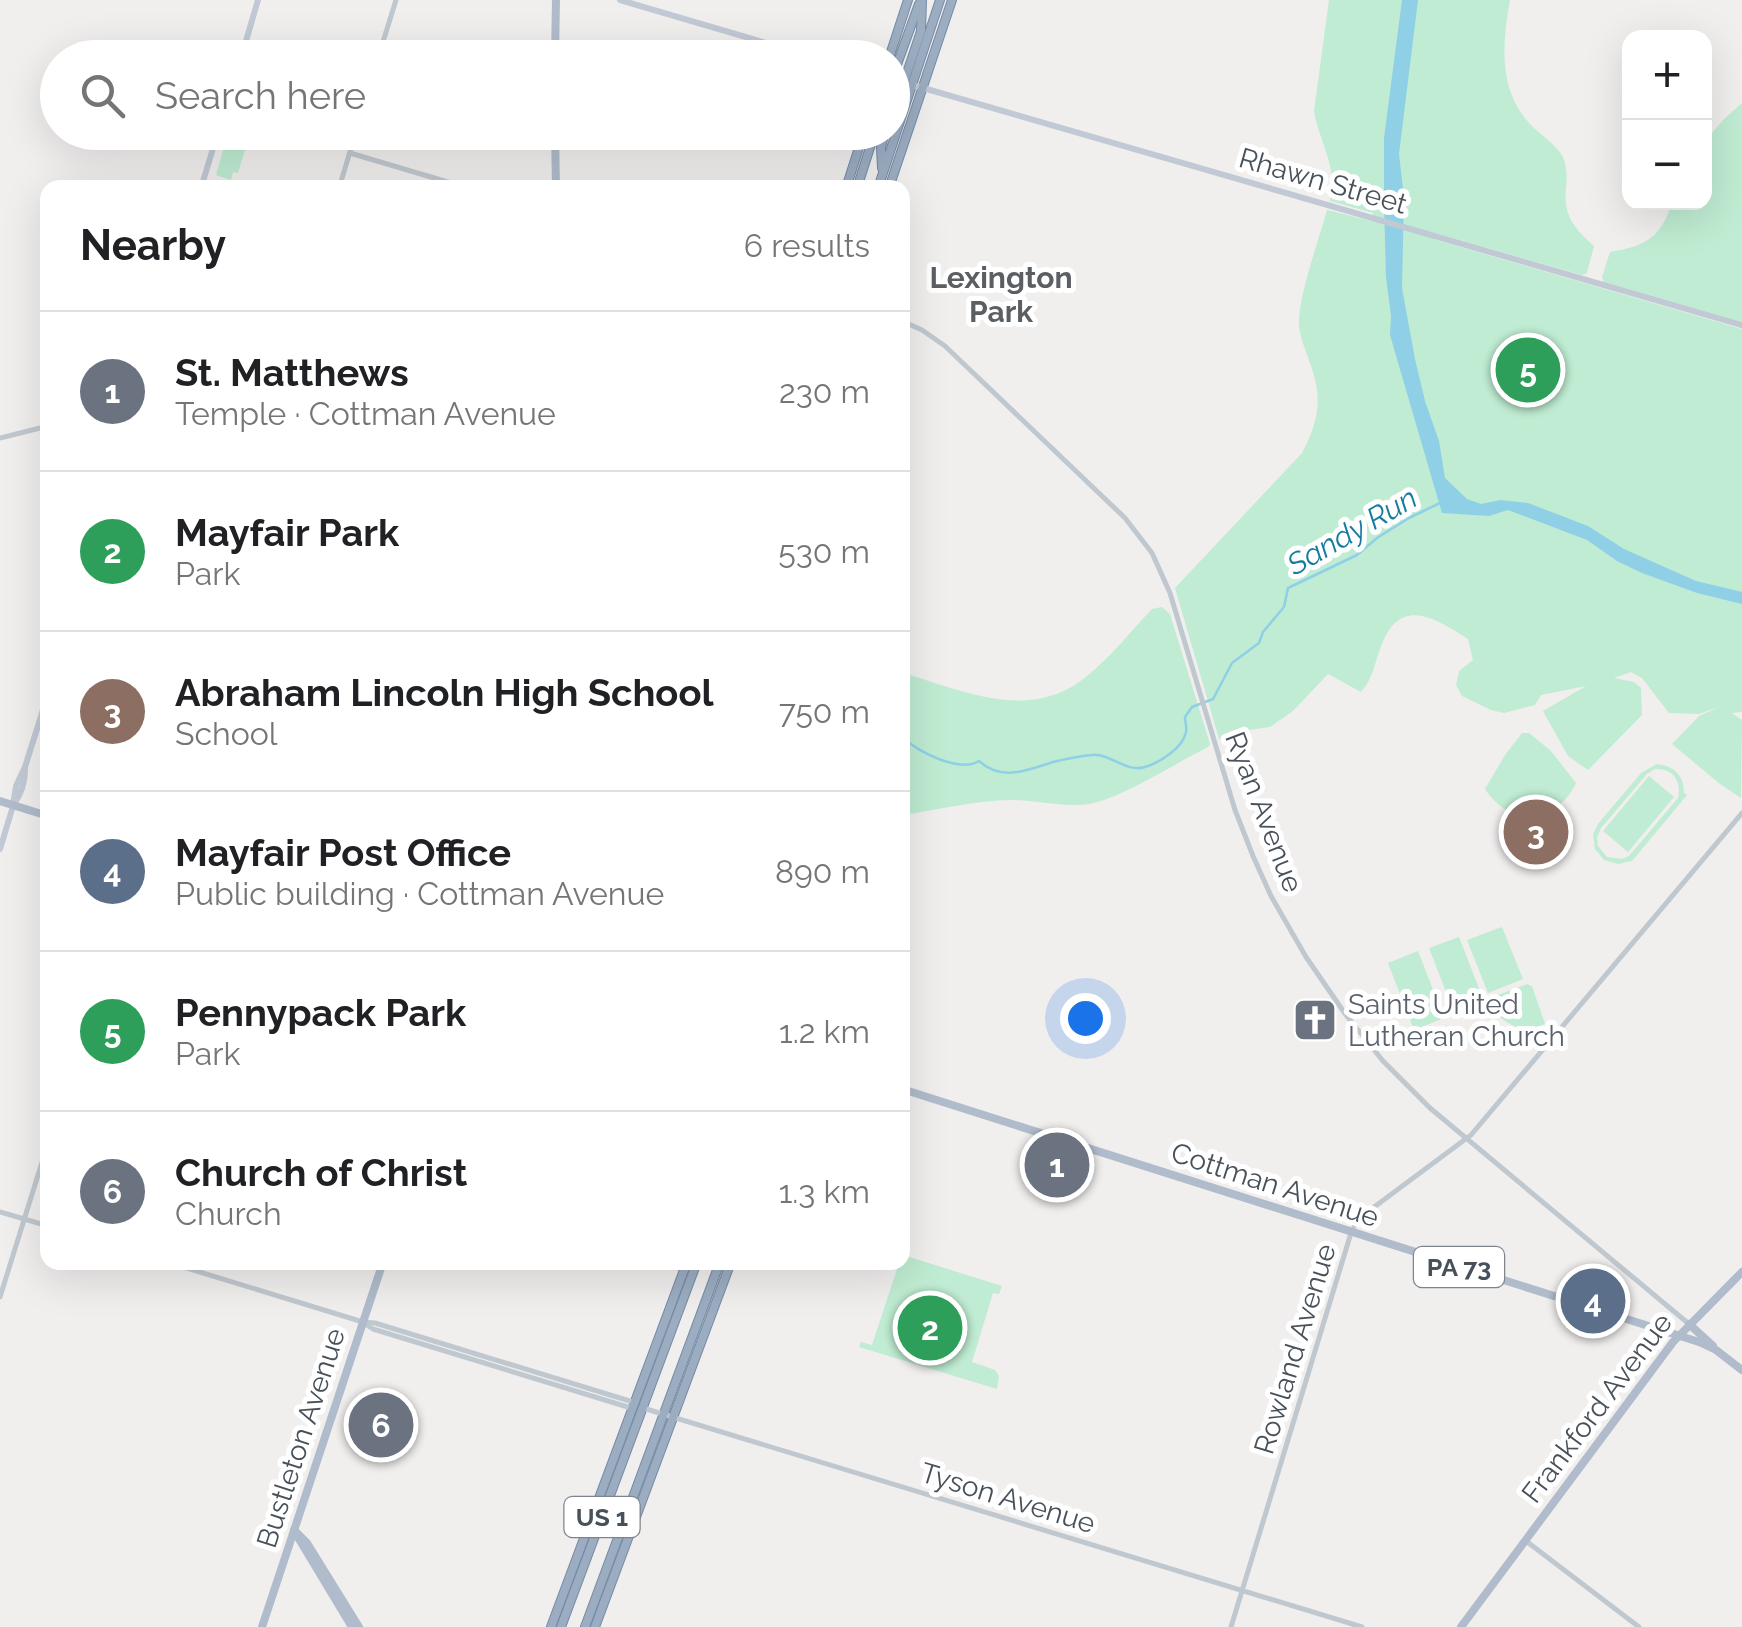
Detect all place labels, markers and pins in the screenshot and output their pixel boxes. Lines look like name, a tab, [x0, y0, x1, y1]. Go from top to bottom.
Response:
pin: 5	[1496, 332, 1560, 408]
pin: 3	[1504, 794, 1568, 870]
place label: Saints United Lutheran Church	[1348, 988, 1565, 1053]
church icon: Saints United Lutheran Church	[1292, 997, 1338, 1043]
pin: 1	[1024, 1128, 1090, 1202]
pin: 4	[1560, 1264, 1626, 1338]
pin: 2	[898, 1290, 962, 1366]
pin: 6	[348, 1388, 414, 1462]

